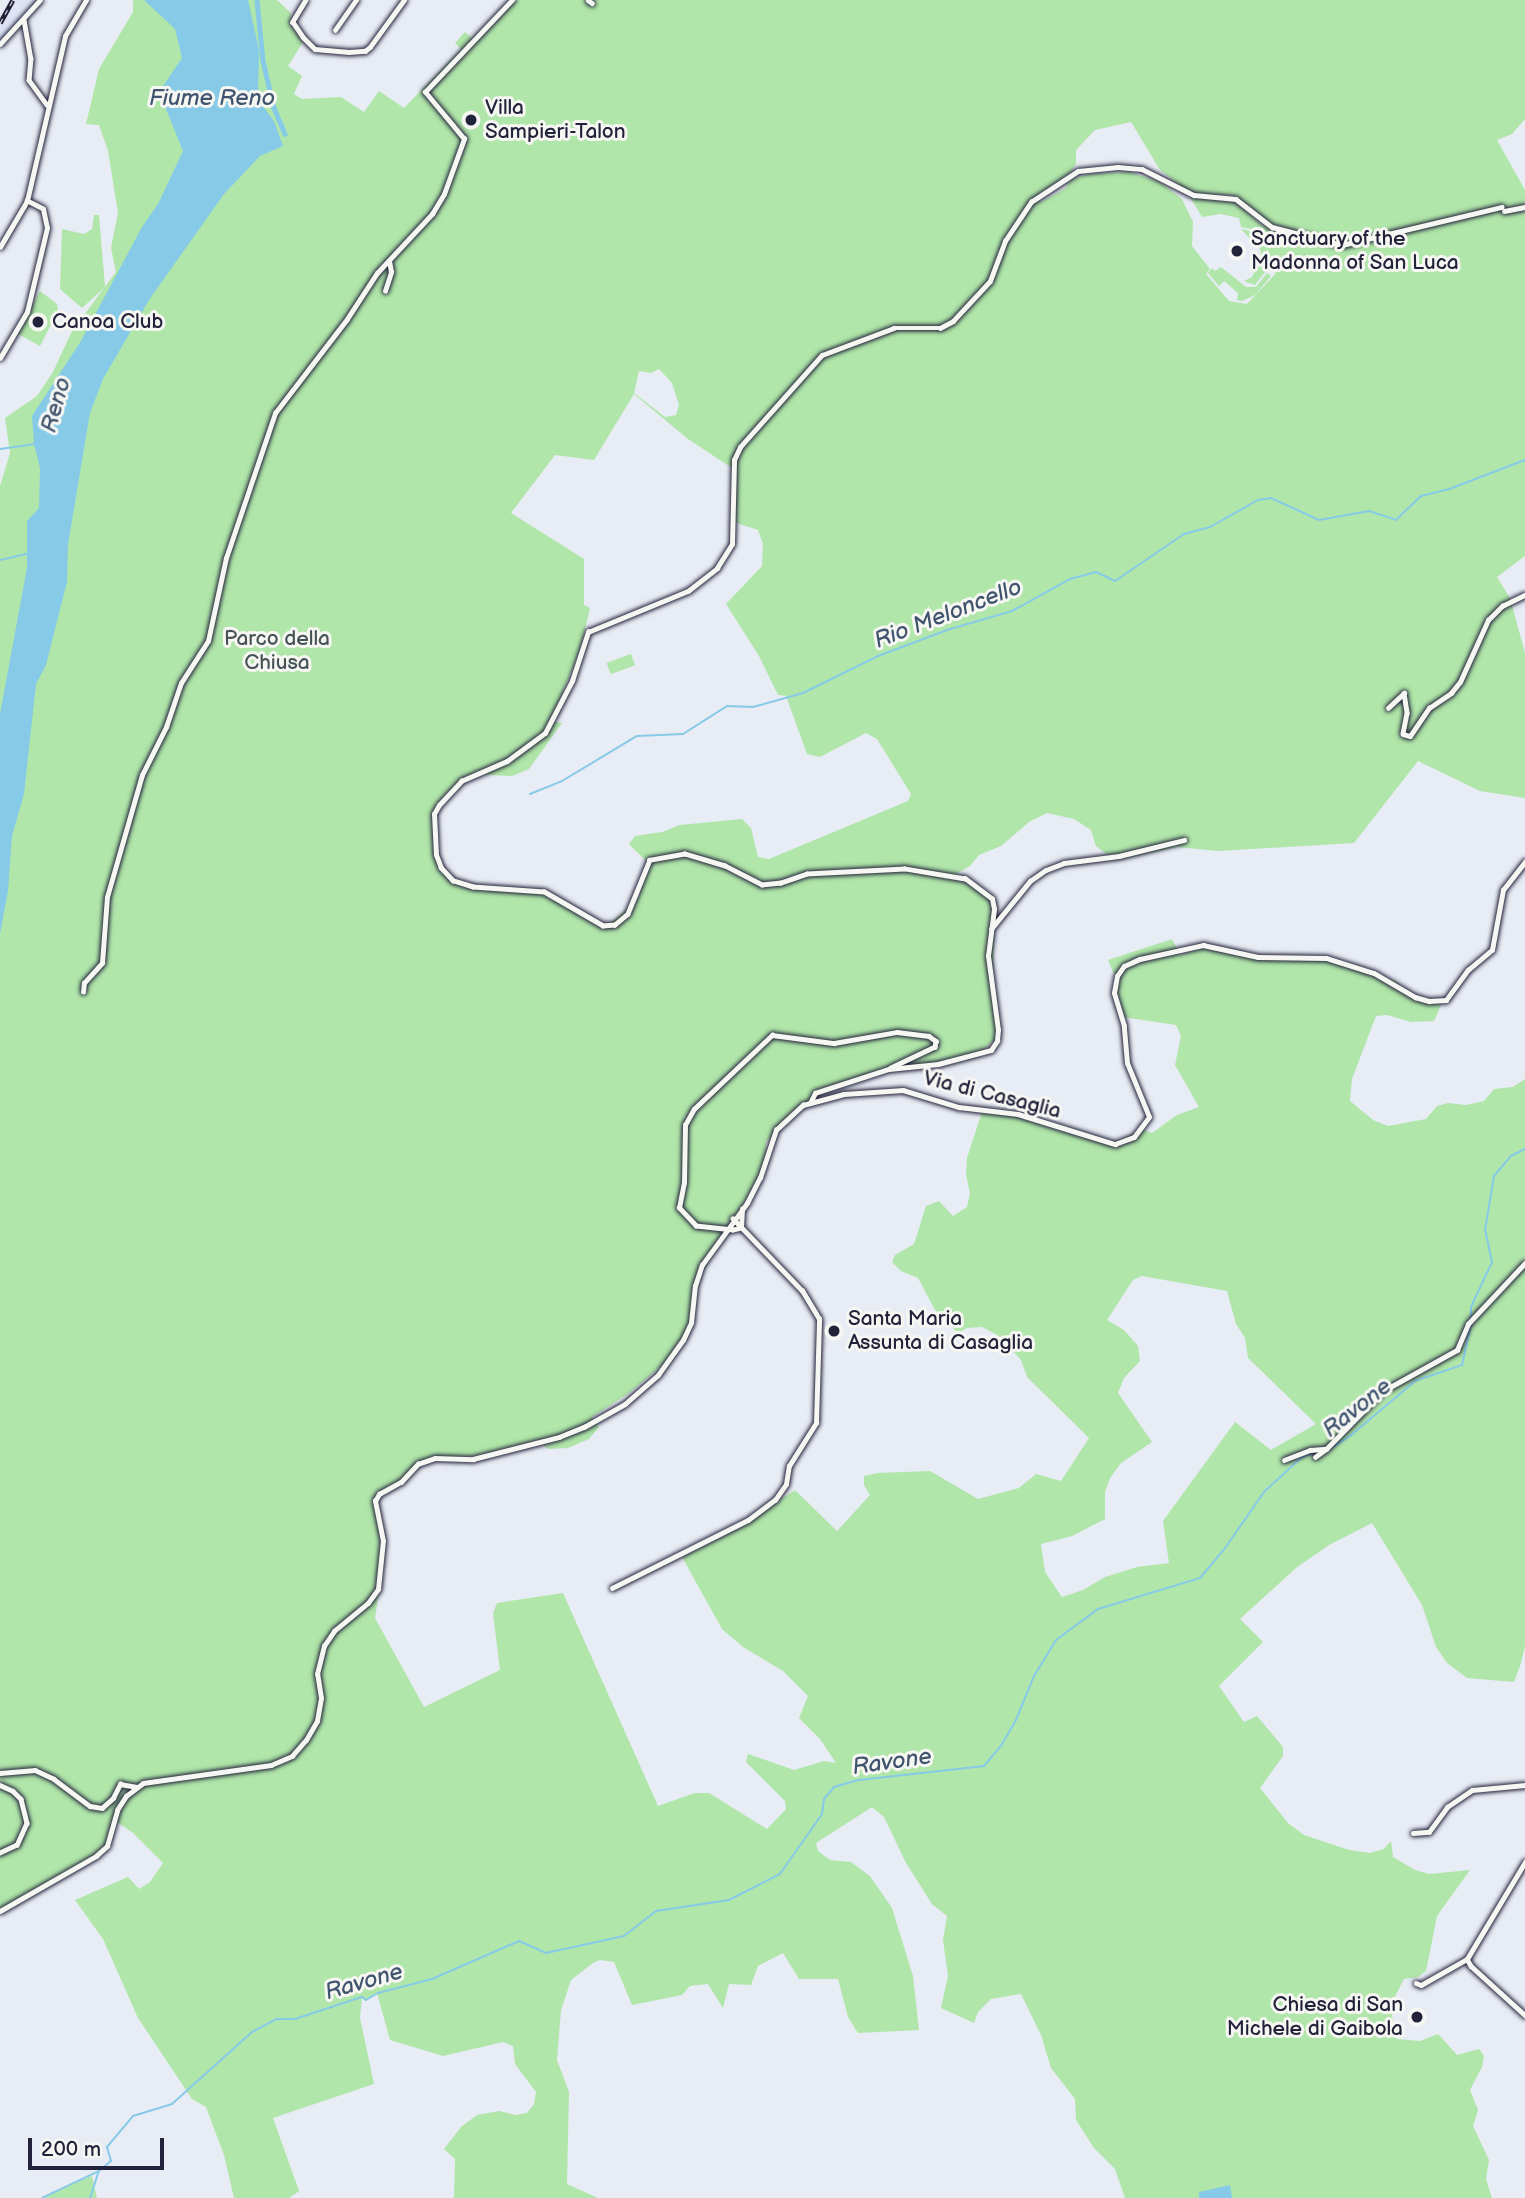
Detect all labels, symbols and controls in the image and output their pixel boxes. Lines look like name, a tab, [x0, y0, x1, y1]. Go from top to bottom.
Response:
water label: Fiume Reno	[149, 84, 275, 112]
place label: Villa Sampieri-Talon	[485, 95, 626, 145]
marker: Villa Sampieri-Talon	[463, 112, 479, 128]
place label: Sanctuary of the Madonna of San Luca	[1251, 226, 1459, 276]
marker: Sanctuary of the Madonna of San Luca	[1229, 243, 1245, 259]
place label: Canoa Club	[52, 309, 163, 335]
marker: Canoa Club	[30, 314, 46, 330]
water label: Reno	[35, 374, 77, 436]
water label: Rio Meloncello	[870, 573, 1026, 655]
park label: Parco della Chiusa	[224, 626, 330, 676]
street label: Via di Casaglia	[921, 1066, 1063, 1124]
place label: Santa Maria Assunta di Casaglia	[848, 1306, 1033, 1356]
marker: Santa Maria Assunta di Casaglia	[826, 1323, 842, 1339]
water label: Ravone	[1317, 1373, 1397, 1443]
water label: Ravone	[851, 1743, 933, 1781]
water label: Ravone	[322, 1958, 406, 2006]
place label: Chiesa di San Michele di Gaibola	[1227, 1992, 1403, 2042]
marker: Chiesa di San Michele di Gaibola	[1409, 2009, 1425, 2025]
scale bar	[32, 2124, 168, 2168]
text: 200 m	[41, 2137, 101, 2162]

